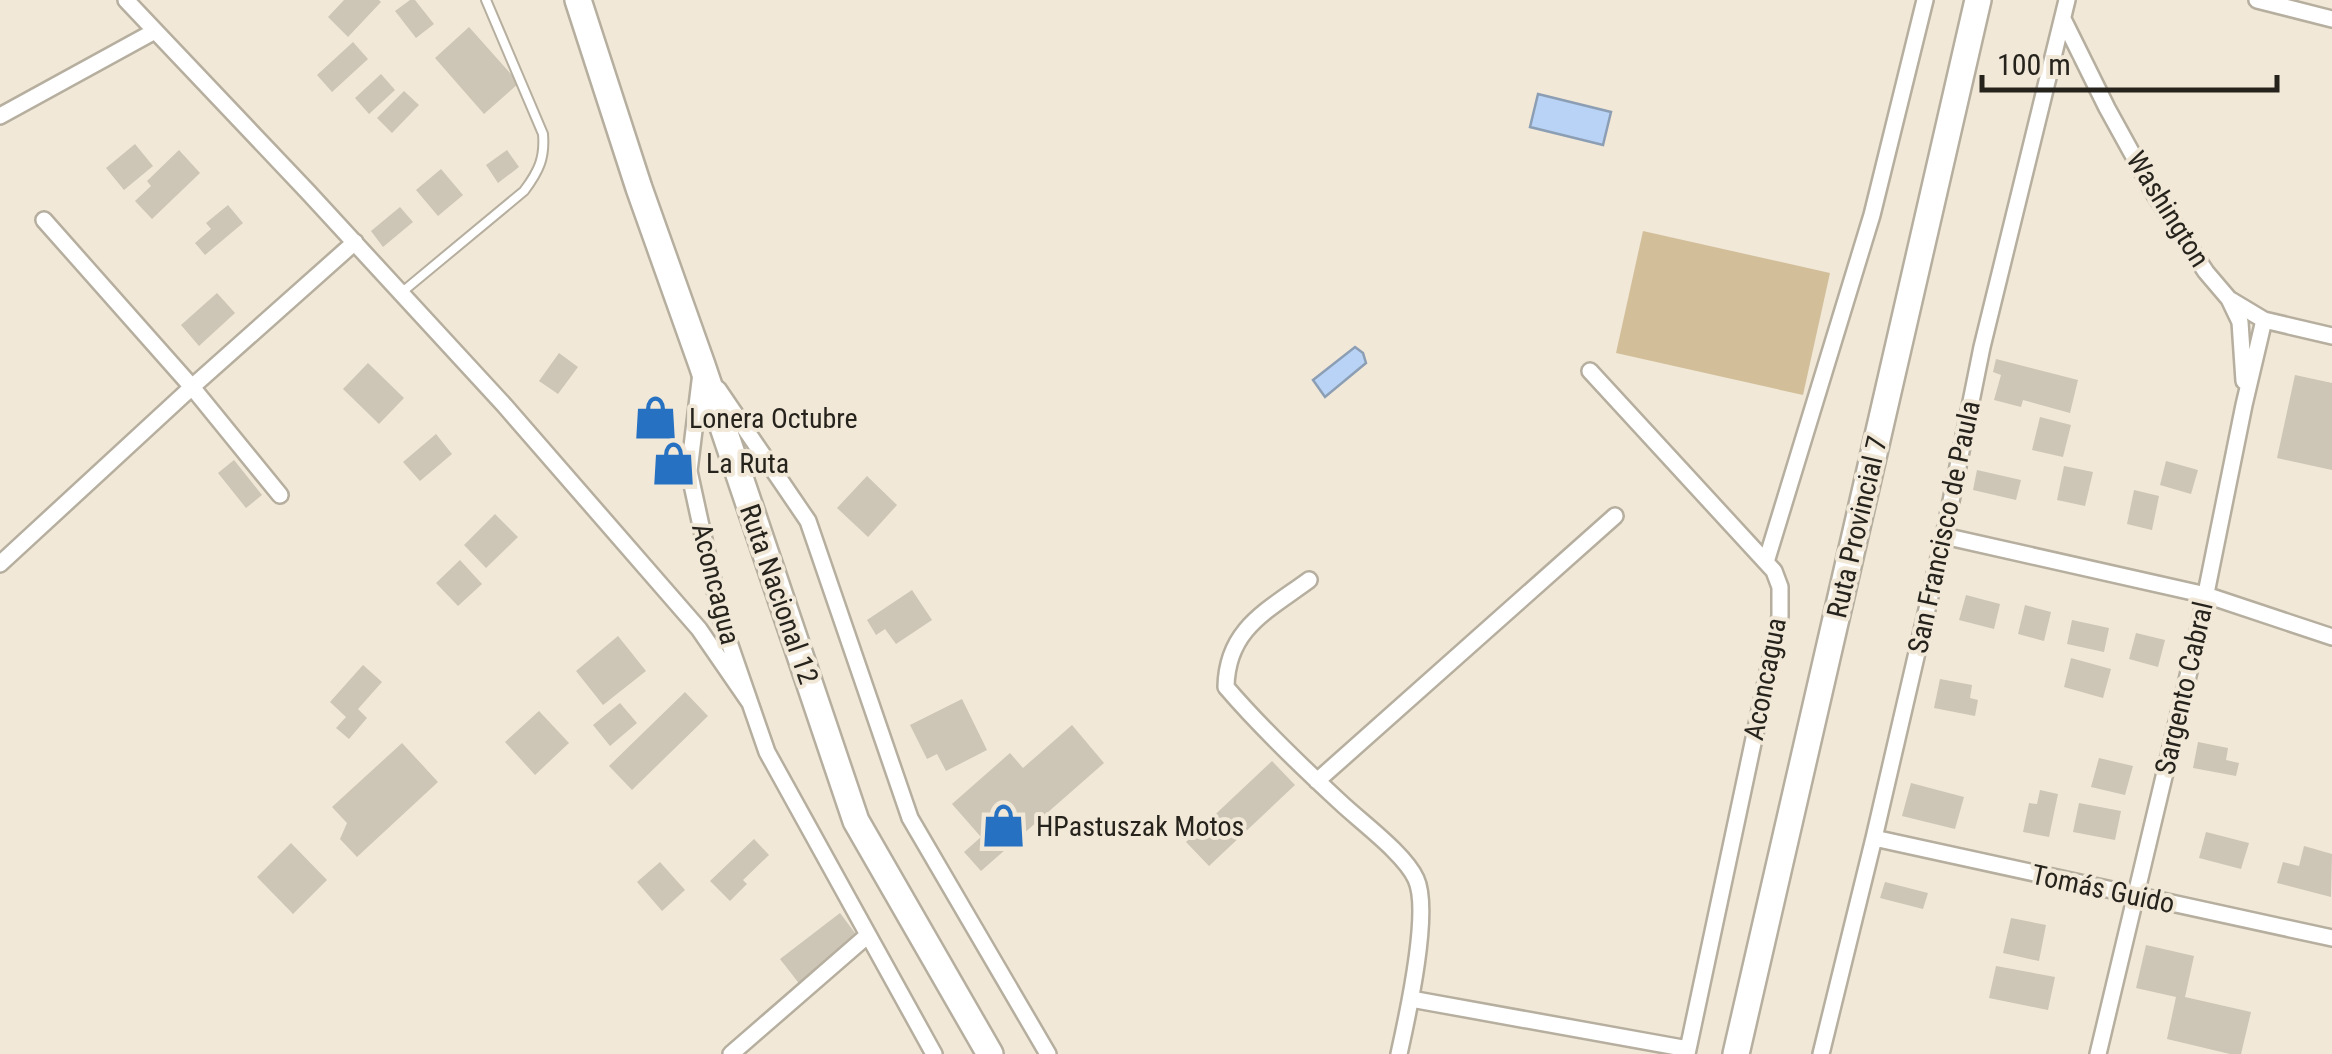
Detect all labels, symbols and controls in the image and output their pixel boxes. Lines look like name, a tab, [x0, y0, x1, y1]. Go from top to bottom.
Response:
scale bar	[1982, 30, 2277, 92]
text: 100 m	[1997, 47, 2071, 82]
street label: Washington	[2120, 145, 2216, 273]
shop icon: Lonera Octubre	[632, 394, 680, 442]
street label: San Francisco de Paula	[1901, 398, 1987, 656]
place label: Lonera Octubre	[689, 402, 858, 435]
street label: Ruta Provincial 7	[1820, 433, 1894, 621]
shop icon: La Ruta	[649, 439, 697, 487]
place label: La Ruta	[706, 447, 789, 480]
street label: Ruta Nacional 12	[733, 500, 825, 688]
street label: Aconcagua	[685, 520, 747, 648]
street label: Sargento Cabral	[2148, 598, 2220, 778]
street label: Aconcagua	[1737, 615, 1793, 743]
shop icon: HPastuszak Motos	[979, 802, 1027, 850]
place label: HPastuszak Motos	[1036, 810, 1244, 843]
street label: Tomás Guido	[2028, 858, 2178, 920]

